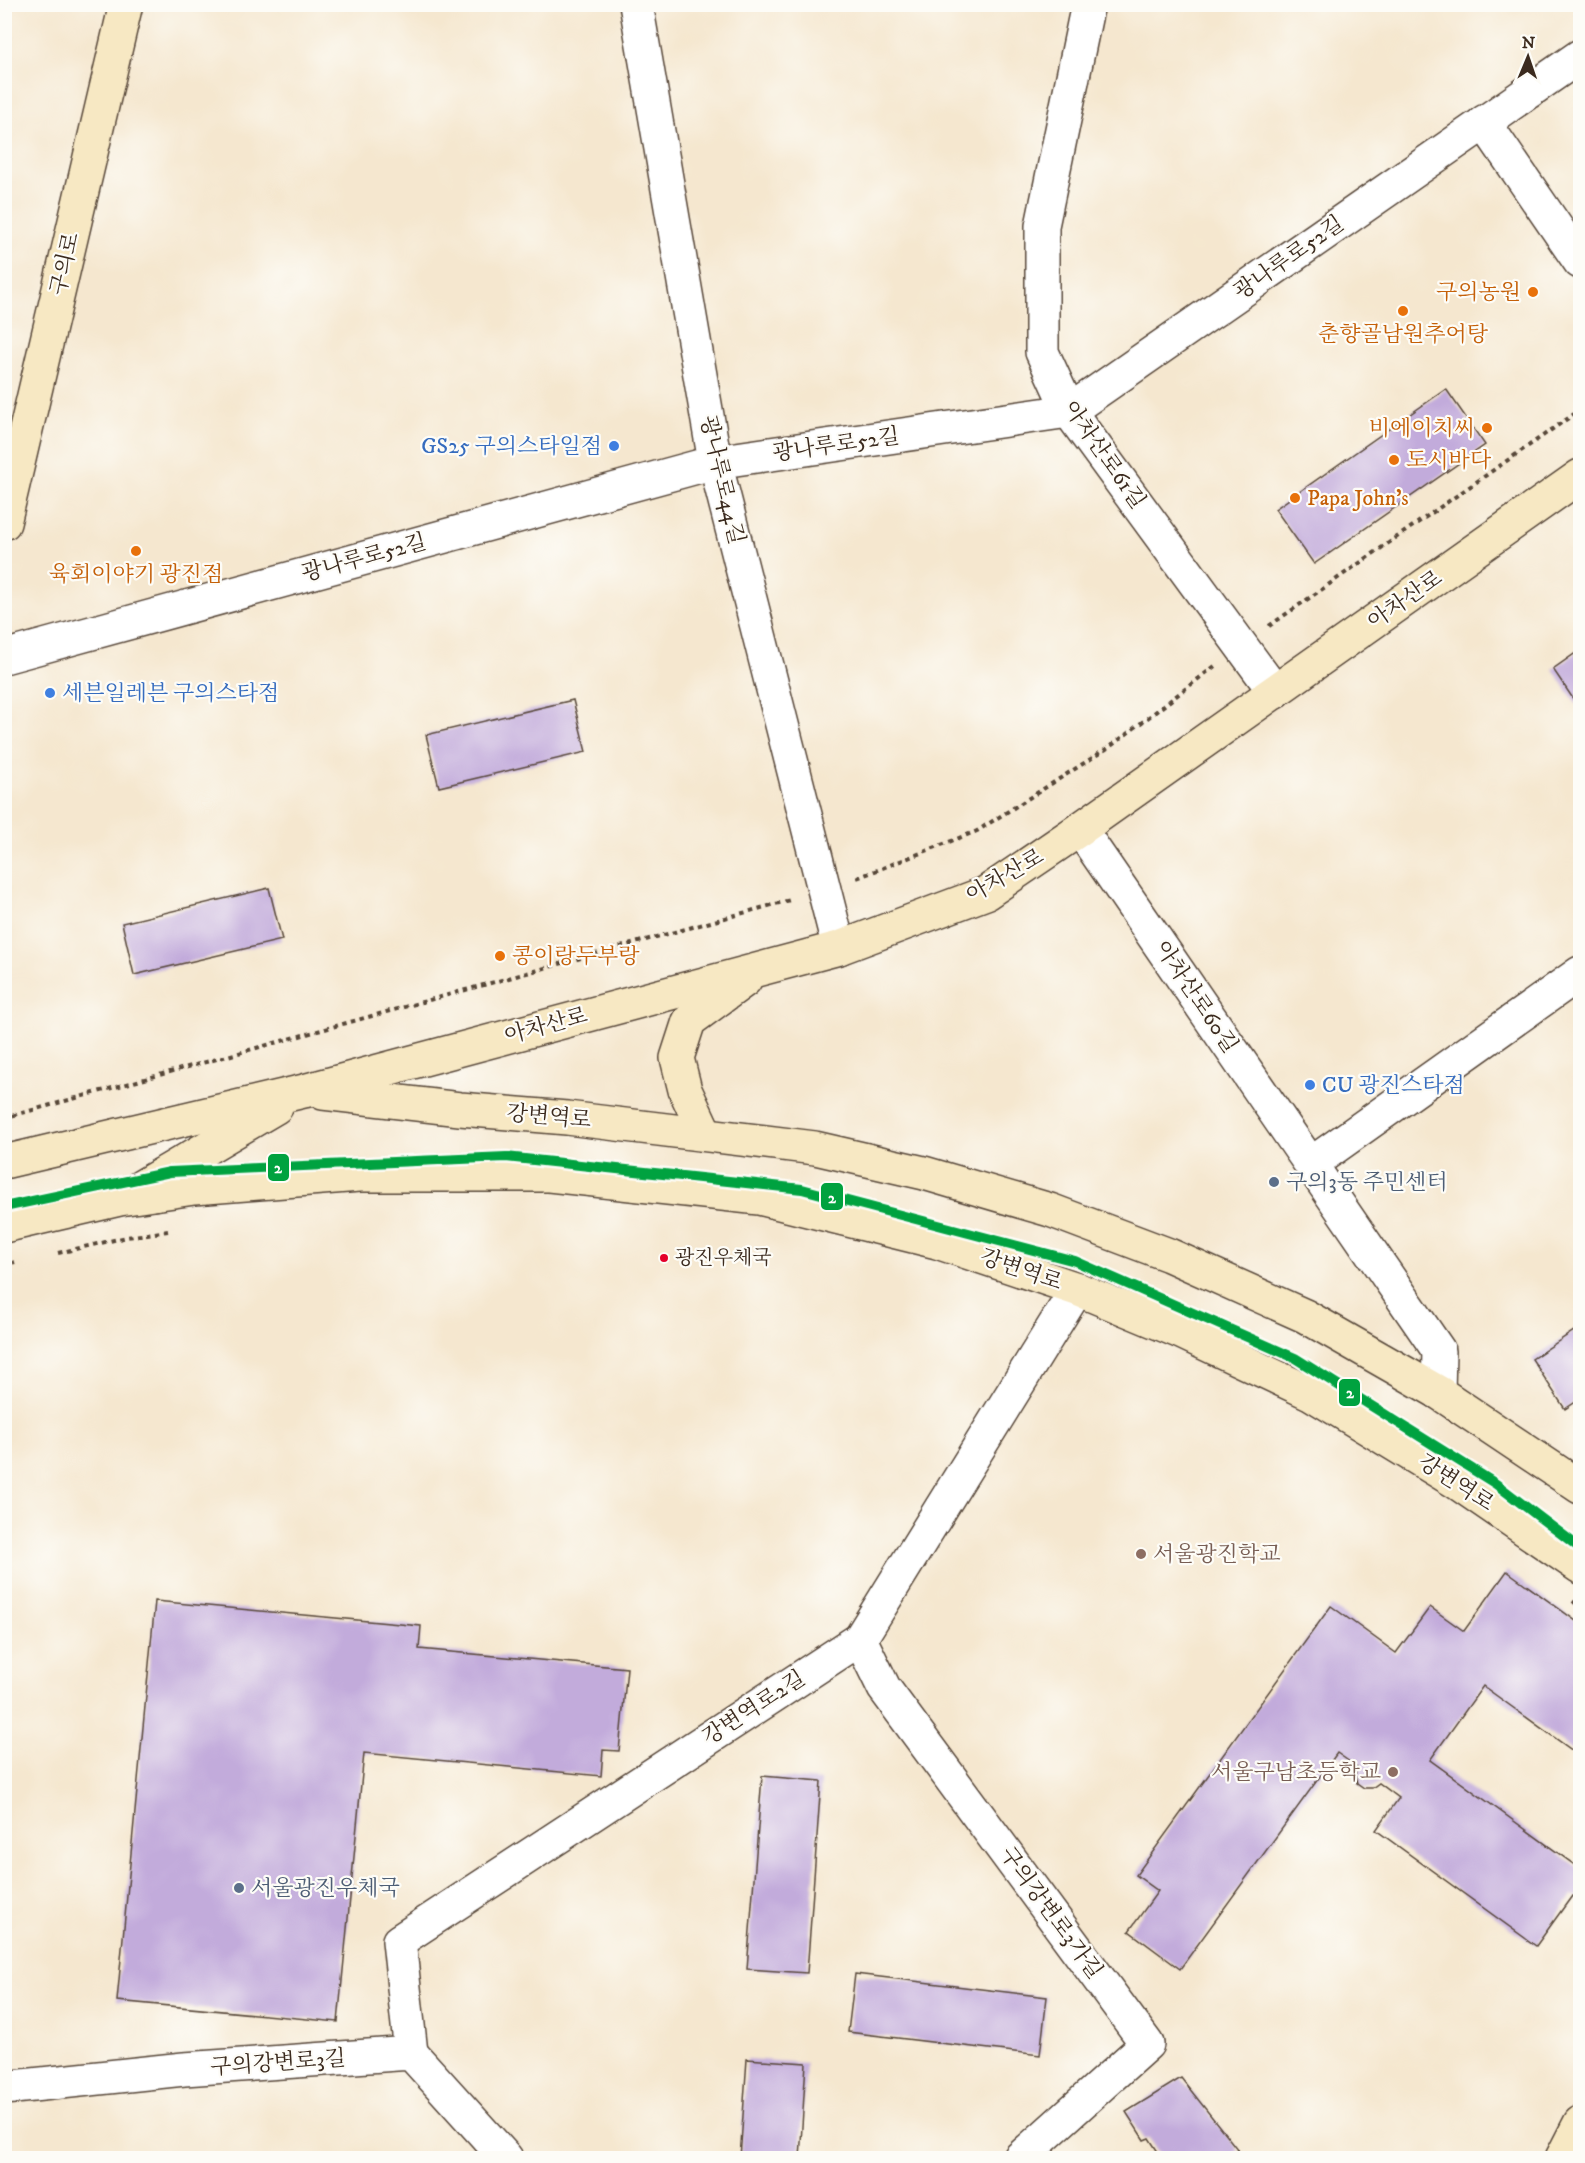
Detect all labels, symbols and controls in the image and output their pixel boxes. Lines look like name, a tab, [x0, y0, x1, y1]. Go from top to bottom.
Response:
north arrow	[1498, 27, 1558, 87]
text: N	[1522, 33, 1535, 53]
street label: 광나루로52길	[1229, 210, 1349, 306]
street label: 구의로	[45, 230, 85, 298]
place label: 구의농원	[1436, 279, 1521, 306]
marker: 구의농원	[1526, 285, 1540, 299]
marker: 춘향골남원추어탕	[1396, 304, 1410, 318]
place label: 춘향골남원추어탕	[1318, 321, 1489, 348]
street label: 아차산로61길	[1057, 396, 1151, 514]
street label: 광나루로44길	[694, 413, 750, 547]
place label: 비에이치씨	[1369, 415, 1475, 442]
marker: 비에이치씨	[1480, 421, 1494, 435]
street label: 광나루로52길	[771, 423, 901, 467]
place label: GS25 구의스타일점	[421, 433, 602, 460]
marker: GS25 구의스타일점	[607, 439, 621, 453]
place label: 도시바다	[1406, 447, 1492, 474]
marker: 도시바다	[1387, 453, 1401, 467]
place label: Papa John's	[1307, 485, 1409, 512]
marker: Papa John's	[1288, 491, 1302, 505]
street label: 광나루로52길	[299, 528, 429, 588]
marker: 육회이야기 광진점	[129, 544, 143, 558]
place label: 육회이야기 광진점	[49, 561, 223, 588]
street label: 아차산로	[1362, 565, 1448, 635]
place label: 세븐일레븐 구의스타점	[62, 680, 279, 707]
marker: 세븐일레븐 구의스타점	[43, 686, 57, 700]
street label: 아차산로	[961, 843, 1049, 909]
street label: 아차산로60길	[1149, 936, 1243, 1058]
place label: 콩이랑두부랑	[512, 943, 640, 970]
marker: 콩이랑두부랑	[493, 949, 507, 963]
street label: 아차산로	[501, 1002, 591, 1050]
place label: CU 광진스타점	[1322, 1072, 1465, 1099]
marker: CU 광진스타점	[1303, 1078, 1317, 1092]
street label: 강변역로	[505, 1100, 593, 1134]
line badge: 2	[267, 1153, 290, 1182]
text: 2	[274, 1158, 283, 1178]
place label: 구의3동 주민센터	[1286, 1169, 1448, 1196]
marker: 구의3동 주민센터	[1267, 1175, 1281, 1189]
line badge: 2	[820, 1182, 844, 1211]
text: 2	[828, 1188, 837, 1208]
street label: 강변역로	[976, 1243, 1066, 1297]
place label: 광진우체국	[675, 1246, 772, 1271]
marker: 광진우체국	[658, 1252, 670, 1264]
line badge: 2	[1338, 1378, 1361, 1407]
text: 2	[1346, 1383, 1355, 1403]
street label: 강변역로	[1413, 1449, 1499, 1517]
place label: 서울광진학교	[1153, 1541, 1281, 1568]
marker: 서울광진학교	[1134, 1547, 1148, 1561]
street label: 강변역로2길	[698, 1665, 810, 1751]
place label: 서울구남초등학교	[1211, 1759, 1381, 1786]
marker: 서울구남초등학교	[1386, 1765, 1400, 1779]
street label: 구의강변로3가길	[994, 1842, 1108, 1984]
place label: 서울광진우체국	[251, 1875, 400, 1902]
marker: 서울광진우체국	[232, 1881, 246, 1895]
street label: 구의강변로3길	[209, 2045, 347, 2081]

